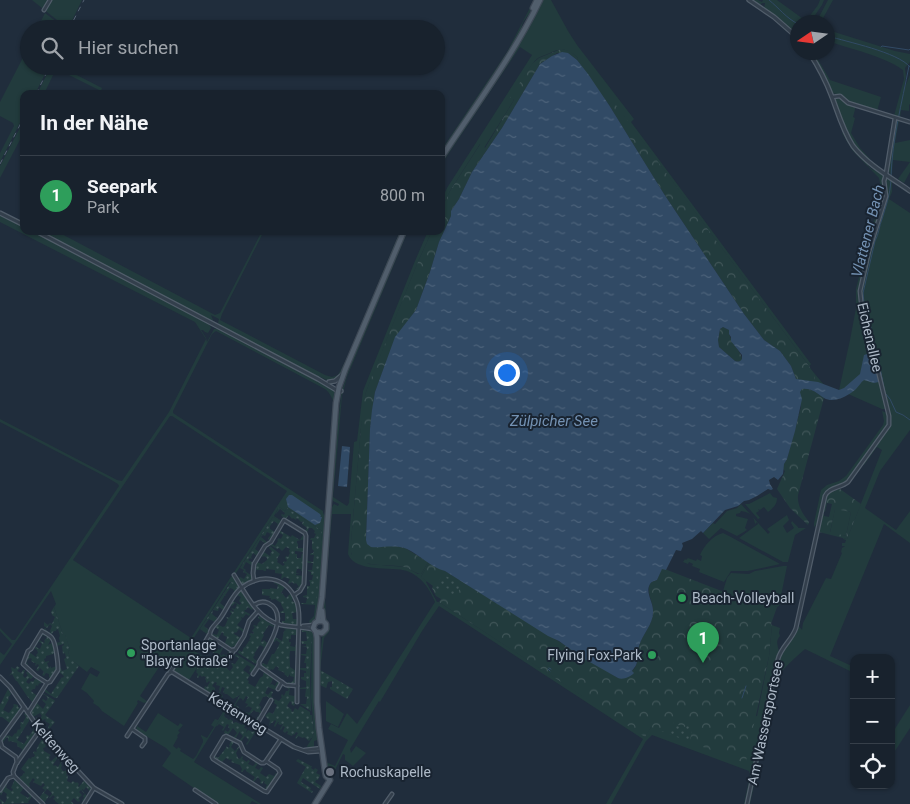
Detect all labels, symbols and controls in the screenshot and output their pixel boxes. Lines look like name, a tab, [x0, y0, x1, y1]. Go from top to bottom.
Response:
north arrow	[790, 15, 835, 60]
search box	[20, 20, 445, 75]
icon: search	[38, 34, 66, 62]
text: Hier suchen	[78, 36, 179, 59]
text: In der Nähe	[40, 111, 148, 135]
text: Seepark	[87, 175, 157, 198]
water label: Vlattener Bach	[848, 183, 888, 279]
text: 1	[51, 186, 61, 205]
text: 800 m	[380, 186, 425, 205]
text: Park	[87, 198, 119, 217]
street label: Eichenallee	[854, 301, 886, 373]
your location	[494, 360, 520, 386]
water label: Zülpicher See	[509, 412, 598, 430]
place label: Beach-Volleyball	[692, 590, 794, 606]
marker: Beach-Volleyball	[676, 592, 688, 604]
pin: 1	[687, 622, 719, 663]
place label: Sportanlage "Blayer Straße"	[141, 637, 232, 669]
marker: Sportanlage "Blayer Straße"	[125, 647, 137, 659]
place label: Flying Fox-Park	[547, 647, 643, 663]
marker: Flying Fox-Park	[646, 649, 658, 661]
map controls	[850, 654, 895, 789]
button: +	[850, 654, 895, 699]
street label: Am Wassersportsee	[744, 660, 786, 786]
street label: Kettenweg	[206, 689, 270, 737]
button: −	[850, 699, 895, 744]
street label: Keltenweg	[29, 716, 83, 776]
button: locate	[850, 744, 895, 789]
place label: Rochuskapelle	[340, 764, 431, 780]
marker: Rochuskapelle	[324, 766, 336, 778]

